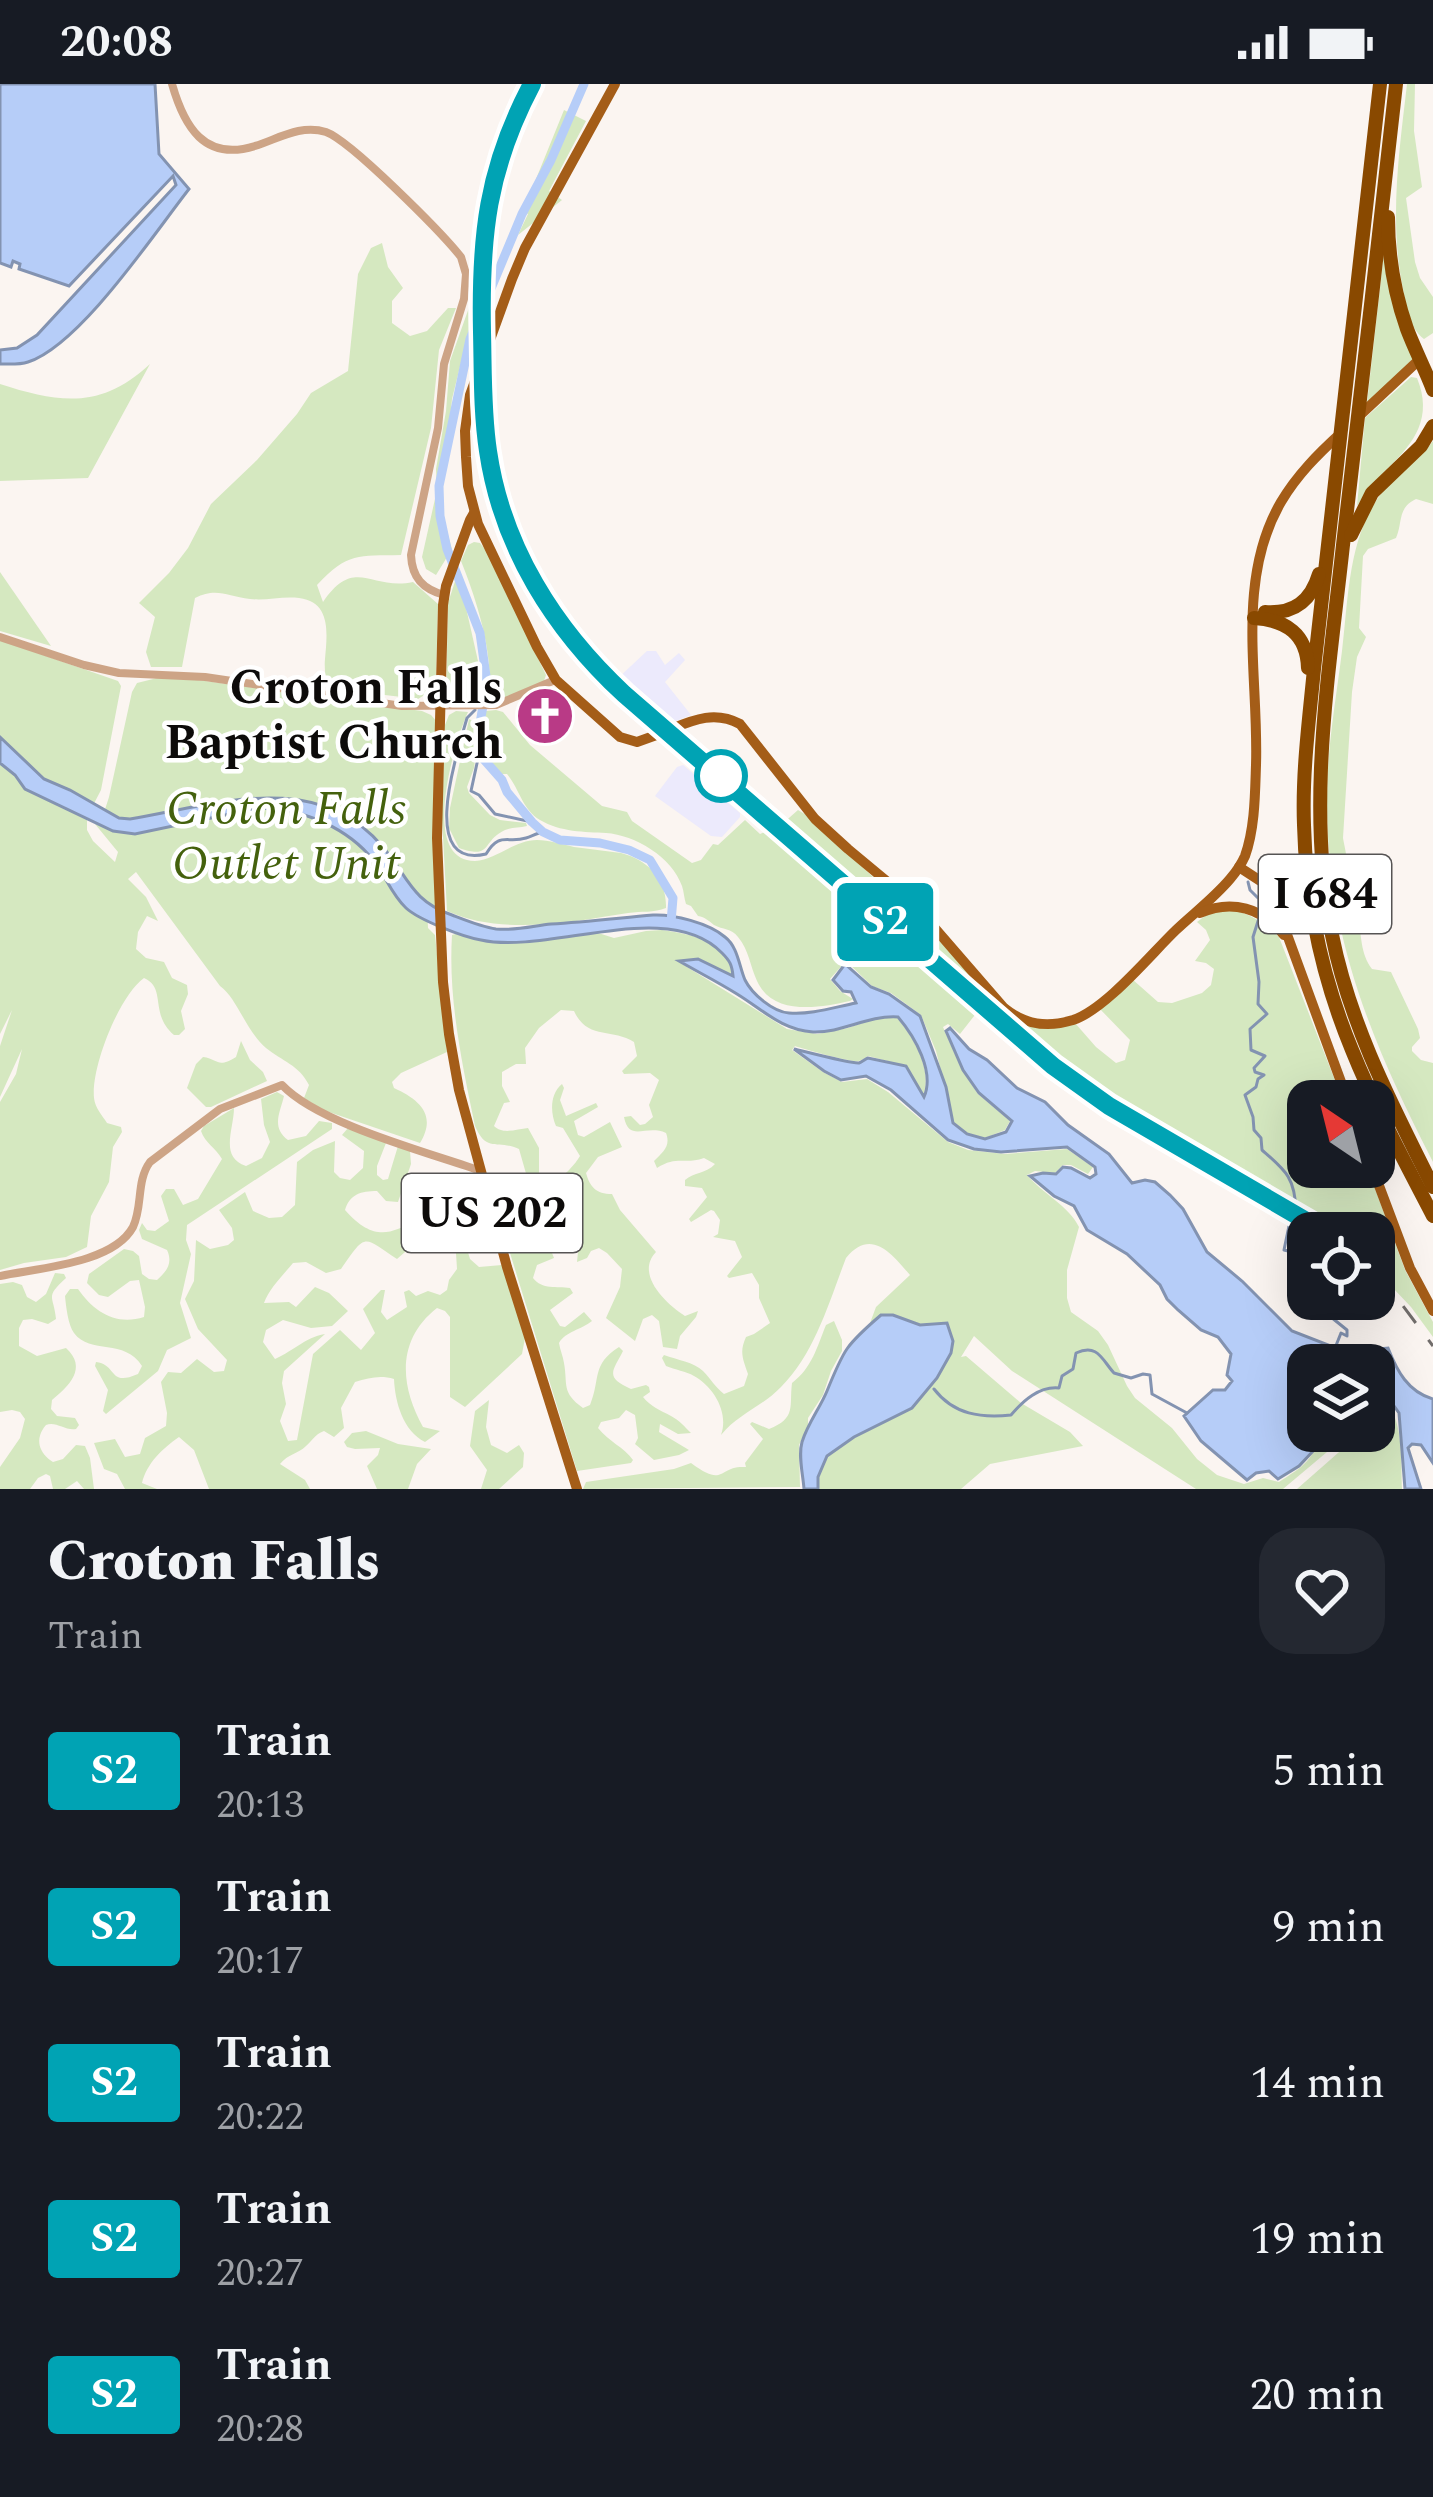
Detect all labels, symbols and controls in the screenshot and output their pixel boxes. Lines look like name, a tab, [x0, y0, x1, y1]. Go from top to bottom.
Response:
text: 20:08	[60, 8, 173, 77]
place label: Croton Falls Baptist Church	[165, 652, 503, 780]
church icon: Croton Falls Baptist Church	[514, 685, 576, 747]
unlabelled marker	[696, 751, 746, 801]
park label: Croton Falls Outlet Unit	[166, 773, 406, 901]
road number: I 684	[1259, 855, 1391, 933]
line badge: S2	[831, 883, 939, 961]
text: S2	[861, 890, 909, 953]
north arrow	[1287, 1080, 1395, 1188]
map controls	[1287, 1080, 1395, 1452]
road number: US 202	[402, 1174, 582, 1252]
button: locate	[1287, 1212, 1395, 1320]
button: layers	[1287, 1344, 1395, 1452]
text: Croton Falls	[48, 1519, 380, 1605]
button: heart	[1259, 1528, 1385, 1654]
text: Train	[48, 1607, 143, 1666]
text: Train	[216, 1707, 332, 1776]
text: 5 min	[1272, 1737, 1385, 1806]
text: S2	[90, 1739, 138, 1802]
text: 20:13	[216, 1776, 304, 1835]
text: Train	[216, 1863, 332, 1932]
text: 9 min	[1272, 1893, 1385, 1962]
text: S2	[90, 1895, 138, 1958]
text: 20:17	[216, 1932, 304, 1991]
text: Train	[216, 2019, 332, 2088]
text: 14 min	[1250, 2049, 1385, 2118]
text: S2	[90, 2051, 138, 2114]
text: 20:22	[216, 2088, 304, 2147]
text: Train	[216, 2175, 332, 2244]
text: 19 min	[1250, 2205, 1385, 2274]
text: S2	[90, 2207, 138, 2270]
text: 20:27	[216, 2244, 304, 2303]
text: Train	[216, 2331, 332, 2400]
text: 20 min	[1250, 2361, 1385, 2430]
text: S2	[90, 2363, 138, 2426]
text: 20:28	[216, 2400, 304, 2459]

